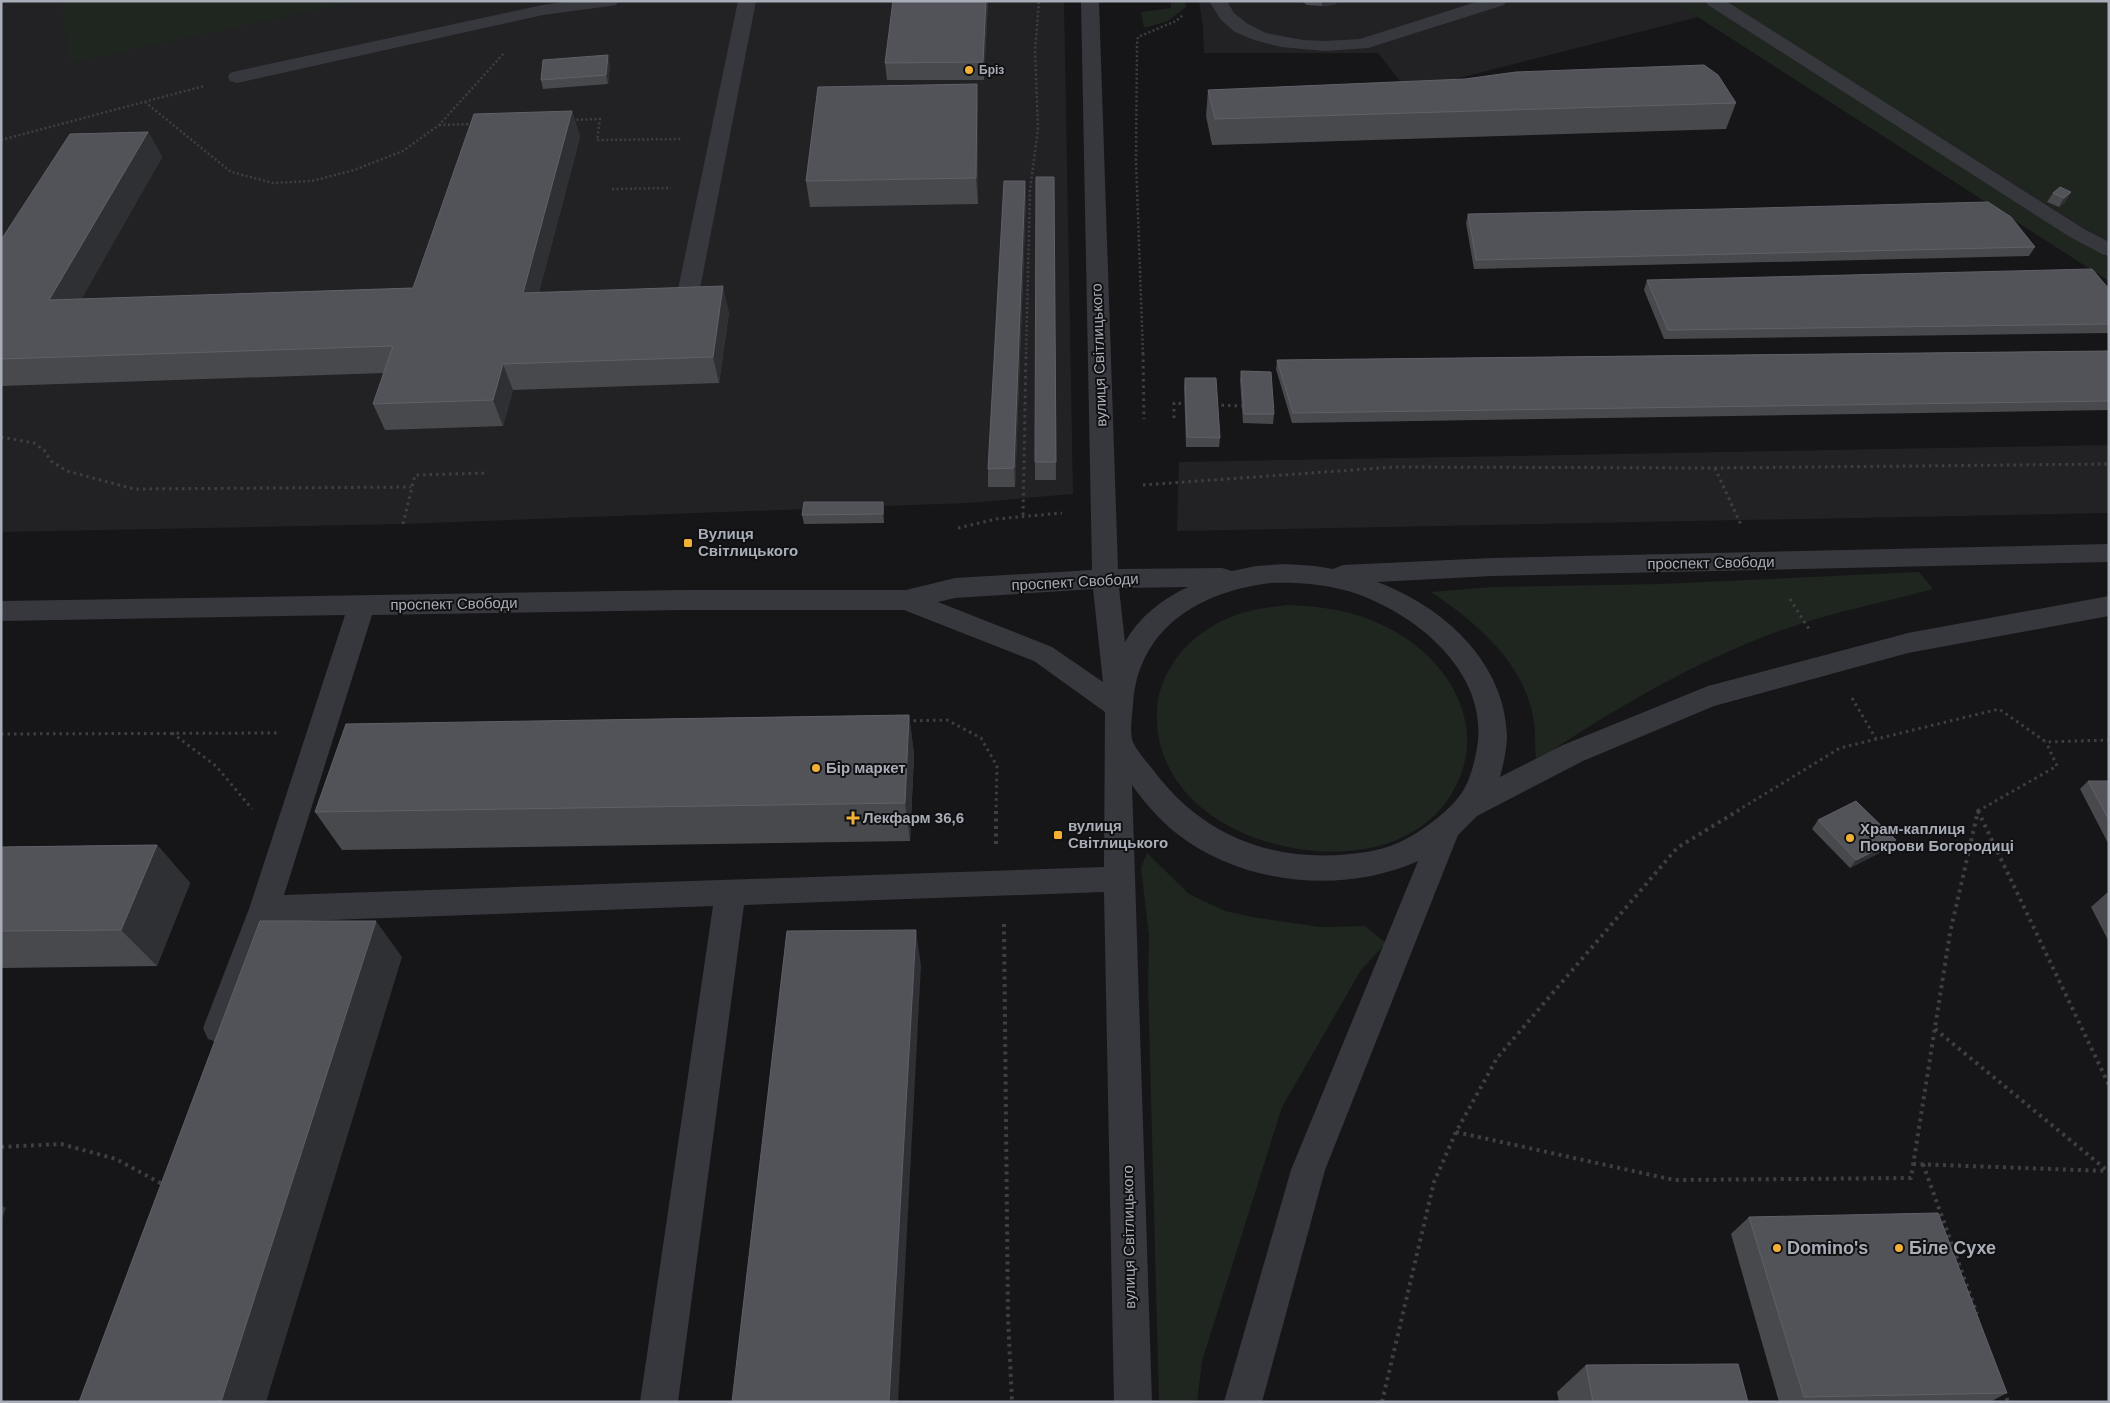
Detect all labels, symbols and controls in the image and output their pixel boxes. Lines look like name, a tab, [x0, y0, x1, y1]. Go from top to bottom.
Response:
place label: Бріз	[979, 63, 1004, 77]
marker: Бріз	[963, 64, 975, 76]
street label: вулиця Світлицького	[1087, 283, 1110, 427]
place label: Вулиця Світлицького	[698, 525, 798, 559]
marker: Вулиця Світлицького	[682, 537, 694, 549]
street label: проспект Свободи	[1647, 553, 1775, 572]
street label: проспект Свободи	[1011, 570, 1139, 593]
street label: проспект Свободи	[390, 594, 518, 613]
place label: Бір маркет	[826, 759, 906, 776]
marker: Бір маркет	[810, 762, 822, 774]
place label: Лекфарм 36,6	[863, 809, 964, 826]
marker: Лекфарм 36,6	[847, 812, 859, 824]
place label: вулиця Світлицького	[1068, 817, 1168, 851]
place label: Храм-каплиця Покрови Богородиці	[1860, 820, 2014, 854]
marker: вулиця Світлицького	[1052, 829, 1064, 841]
marker: Храм-каплиця Покрови Богородиці	[1844, 832, 1856, 844]
street label: вулиця Світлицького	[1119, 1165, 1138, 1309]
place label: Domino's	[1787, 1238, 1868, 1258]
place label: Біле Сухе	[1909, 1238, 1996, 1258]
marker: Domino's	[1771, 1242, 1783, 1254]
marker: Біле Сухе	[1893, 1242, 1905, 1254]

